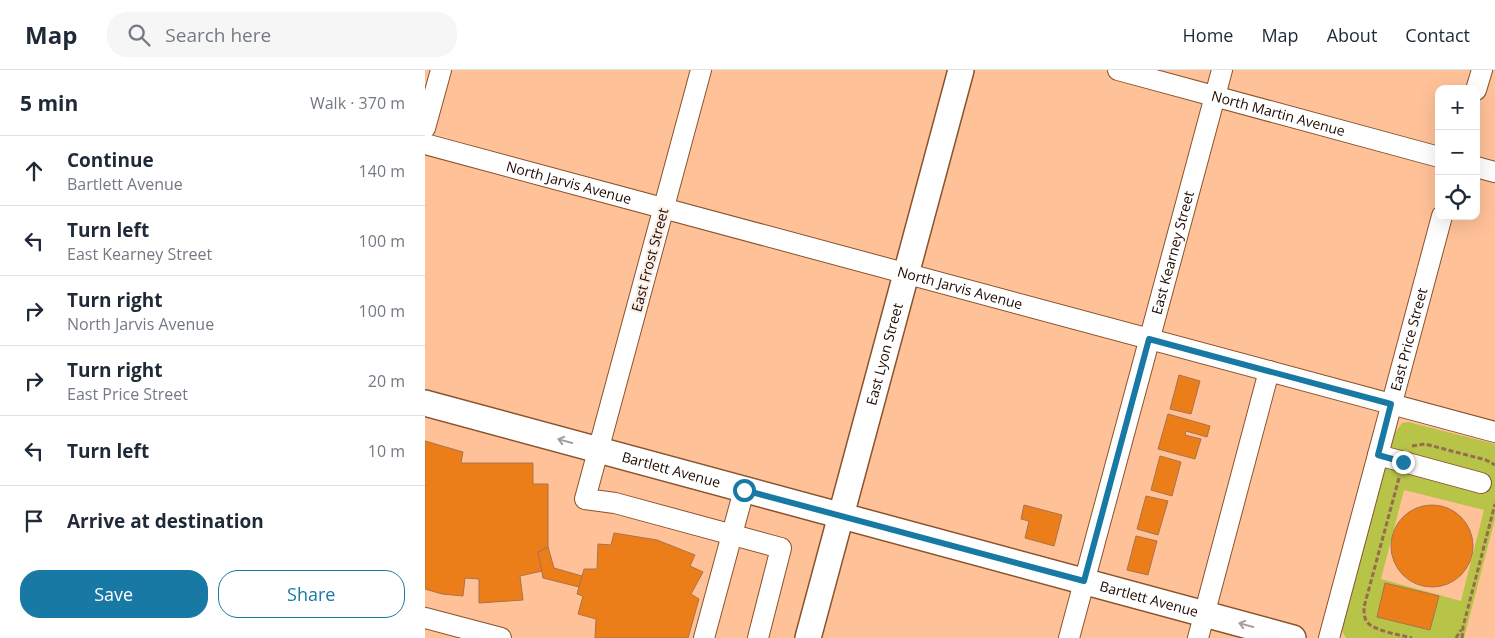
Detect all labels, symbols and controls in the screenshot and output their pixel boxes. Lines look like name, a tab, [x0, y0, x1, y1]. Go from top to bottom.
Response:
search box	[107, 12, 457, 57]
text: Map	[25, 18, 77, 51]
icon: search	[125, 21, 153, 49]
text: Search here	[165, 22, 271, 48]
text: Home	[1183, 23, 1233, 47]
text: Map	[1261, 23, 1299, 47]
text: About	[1327, 23, 1377, 47]
text: Contact	[1405, 23, 1470, 47]
map controls	[1435, 85, 1480, 220]
button: +	[1435, 85, 1480, 130]
street label: North Martin Avenue	[1209, 86, 1347, 140]
text: 5 min	[20, 89, 78, 117]
text: Walk · 370 m	[310, 92, 405, 114]
button: −	[1435, 130, 1480, 175]
text: Continue	[67, 147, 154, 173]
street label: North Jarvis Avenue	[504, 156, 634, 208]
icon: ahead	[20, 157, 48, 185]
text: 140 m	[359, 160, 405, 182]
text: Bartlett Avenue	[67, 173, 183, 195]
button: locate	[1435, 175, 1480, 220]
street label: East Kearney Street	[1147, 189, 1198, 316]
street label: East Frost Street	[627, 206, 672, 314]
text: Turn left	[67, 217, 149, 243]
icon: left	[20, 227, 48, 255]
text: 100 m	[359, 230, 405, 252]
text: East Kearney Street	[67, 243, 212, 265]
street label: North Jarvis Avenue	[895, 262, 1025, 313]
street label: East Price Street	[1386, 286, 1431, 393]
text: Turn right	[67, 287, 162, 313]
icon: right	[20, 297, 48, 325]
text: 100 m	[359, 300, 405, 322]
street label: East Lyon Street	[861, 301, 907, 407]
text: North Jarvis Avenue	[67, 313, 214, 335]
text: Turn right	[67, 357, 162, 383]
icon: right	[20, 367, 48, 395]
text: 20 m	[368, 370, 405, 392]
text: East Price Street	[67, 383, 188, 405]
one-way arrow	[558, 435, 574, 445]
icon: left	[20, 437, 48, 465]
text: Turn left	[67, 438, 149, 464]
text: 10 m	[368, 440, 405, 462]
street label: Bartlett Avenue	[620, 447, 723, 492]
route end	[1392, 451, 1415, 474]
route start	[733, 479, 756, 502]
icon: arrive	[20, 507, 48, 535]
text: Arrive at destination	[67, 508, 264, 534]
button: Save	[20, 570, 208, 618]
button: Share	[218, 570, 405, 618]
street label: Bartlett Avenue	[1098, 576, 1201, 621]
one-way arrow	[1238, 620, 1254, 630]

